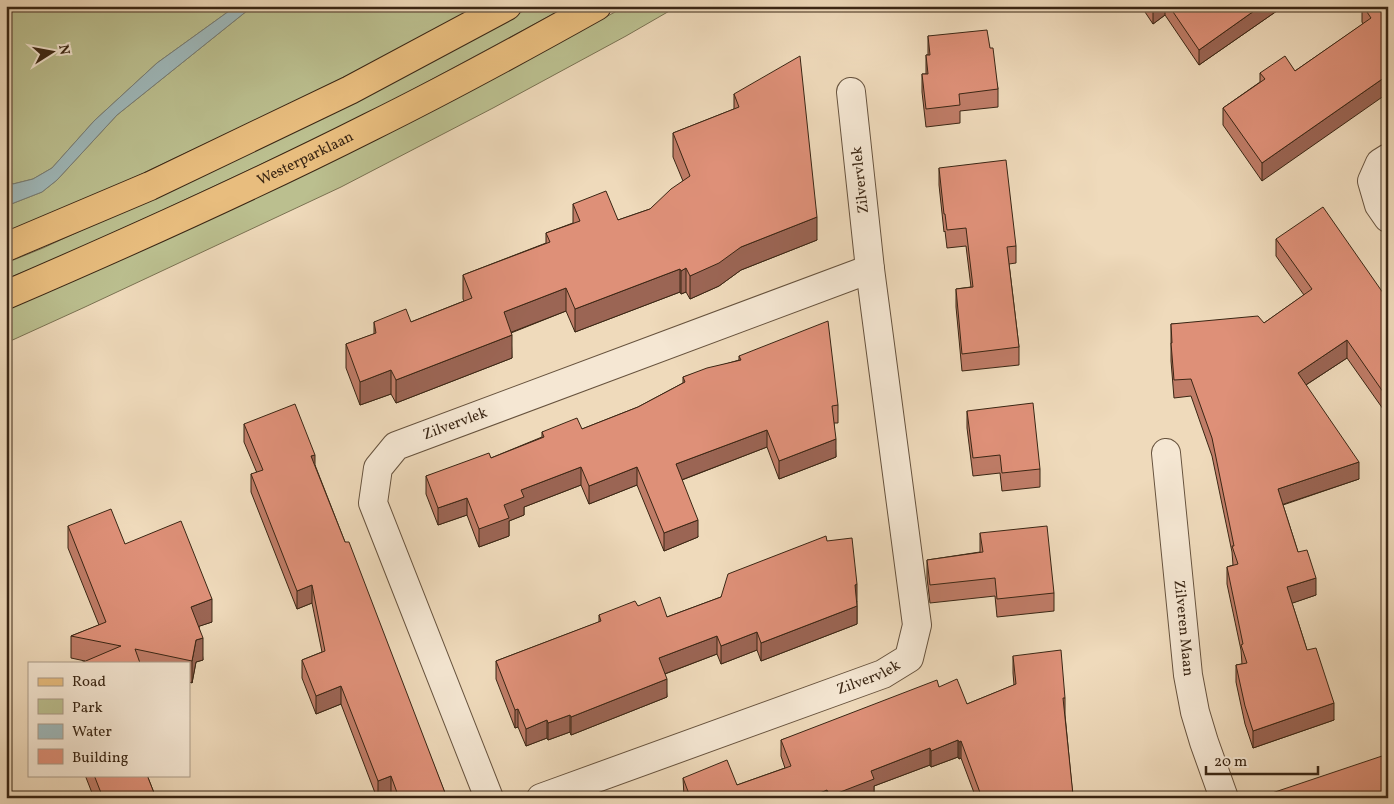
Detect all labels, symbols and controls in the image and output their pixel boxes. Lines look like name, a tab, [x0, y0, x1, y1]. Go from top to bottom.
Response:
north arrow	[28, 28, 78, 78]
text: N	[53, 43, 74, 57]
street label: Westerparklaan	[254, 126, 357, 191]
street label: Zilvervlek	[847, 145, 875, 215]
street label: Zilvervlek	[420, 402, 490, 446]
street label: Zilveren Maan	[1168, 579, 1199, 677]
street label: Zilvervlek	[834, 655, 905, 700]
legend	[28, 662, 190, 776]
text: Road	[72, 672, 106, 693]
text: Park	[72, 698, 103, 719]
text: Water	[72, 722, 112, 743]
scale bar	[1206, 744, 1319, 776]
text: Building	[72, 748, 129, 769]
text: 20 m	[1214, 752, 1247, 773]

